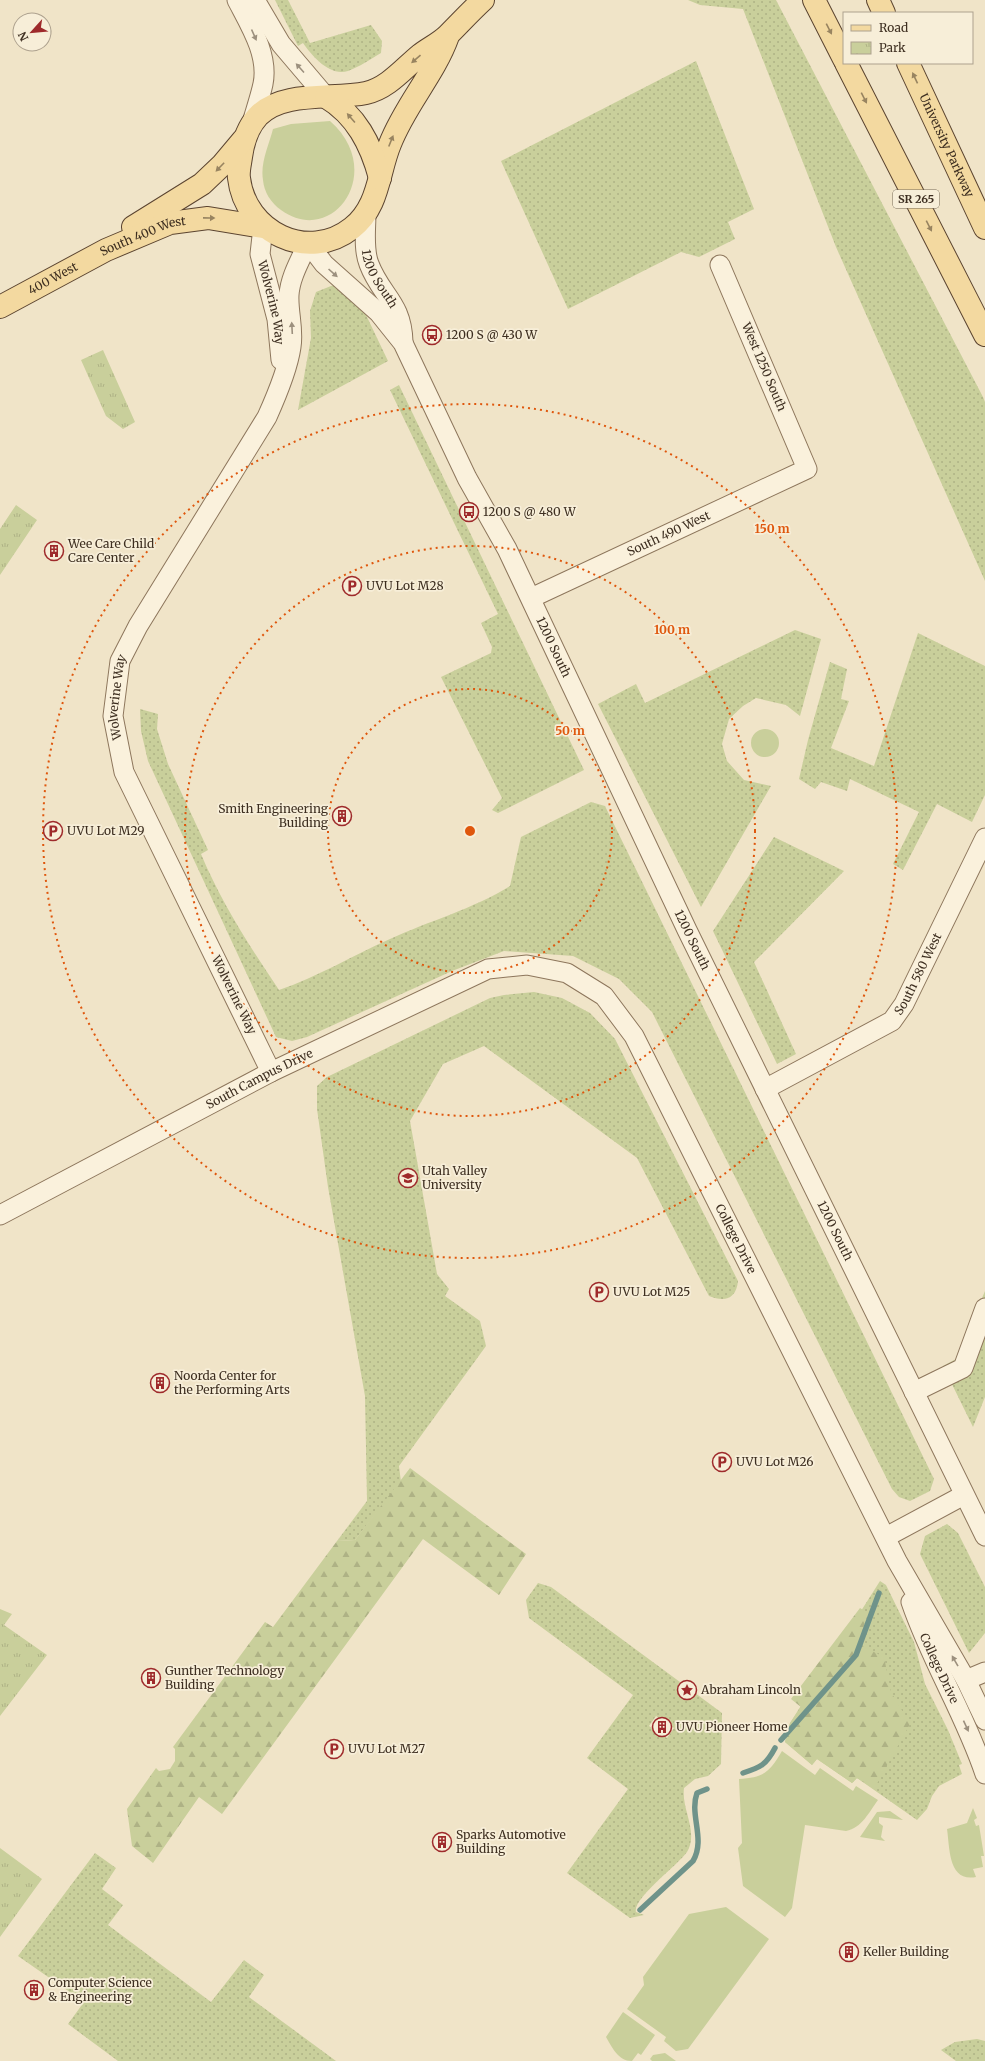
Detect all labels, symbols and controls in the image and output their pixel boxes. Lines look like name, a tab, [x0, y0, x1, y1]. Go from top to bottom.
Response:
north arrow	[12, 12, 52, 52]
legend	[843, 12, 973, 64]
text: Road	[879, 20, 908, 35]
one-way arrow	[826, 24, 832, 35]
text: N	[15, 29, 31, 44]
one-way arrow	[251, 30, 257, 41]
text: Park	[879, 40, 906, 55]
one-way arrow	[411, 54, 422, 63]
one-way arrow	[296, 63, 305, 73]
one-way arrow	[912, 73, 918, 84]
street label: University Parkway	[916, 91, 978, 199]
one-way arrow	[861, 92, 867, 103]
one-way arrow	[347, 113, 356, 123]
one-way arrow	[388, 135, 394, 146]
one-way arrow	[215, 162, 225, 172]
road number: SR 265	[893, 190, 939, 208]
street label: South 400 West	[97, 213, 187, 259]
one-way arrow	[203, 215, 216, 221]
one-way arrow	[926, 220, 933, 232]
street label: 1200 South	[359, 248, 401, 311]
street label: Wolverine Way	[255, 258, 287, 345]
street label: 400 West	[25, 259, 80, 298]
one-way arrow	[328, 268, 338, 277]
street label: West 1250 South	[739, 319, 790, 413]
one-way arrow	[289, 321, 295, 334]
bus stop icon: 1200 S @ 430 W	[421, 324, 443, 346]
place label: 1200 S @ 430 W	[446, 327, 538, 342]
bus stop icon: 1200 S @ 480 W	[458, 501, 480, 523]
place label: 1200 S @ 480 W	[483, 504, 577, 519]
street label: South 490 West	[625, 507, 713, 559]
text: 150 m	[755, 521, 790, 536]
place label: Wee Care Child Care Center	[67, 536, 154, 565]
building icon: Wee Care Child Care Center	[43, 540, 65, 562]
parking icon: UVU Lot M28	[341, 575, 363, 597]
place label: UVU Lot M28	[366, 578, 444, 593]
street label: 1200 South	[533, 614, 575, 680]
text: 100 m	[654, 622, 690, 637]
street label: Wolverine Way	[105, 652, 129, 742]
text: 50 m	[555, 723, 585, 738]
place label: Smith Engineering Building	[218, 801, 329, 830]
building icon: Smith Engineering Building	[331, 805, 353, 827]
parking icon: UVU Lot M29	[42, 820, 64, 842]
place label: UVU Lot M29	[67, 823, 145, 838]
centre of rings	[463, 824, 477, 838]
street label: 1200 South	[672, 907, 713, 972]
street label: South 580 West	[891, 930, 945, 1018]
street label: Wolverine Way	[208, 952, 260, 1037]
street label: South Campus Drive	[203, 1045, 315, 1112]
place label: Utah Valley University	[422, 1163, 487, 1192]
school or university icon: Utah Valley University	[397, 1167, 419, 1189]
street label: 1200 South	[814, 1198, 856, 1263]
street label: College Drive	[712, 1201, 760, 1276]
parking icon: UVU Lot M25	[588, 1281, 610, 1303]
place label: UVU Lot M25	[613, 1284, 690, 1299]
place label: Noorda Center for the Performing Arts	[174, 1368, 290, 1397]
building icon: Noorda Center for the Performing Arts	[149, 1372, 171, 1394]
parking icon: UVU Lot M26	[711, 1451, 733, 1473]
place label: UVU Lot M26	[736, 1454, 814, 1469]
street label: College Drive	[917, 1631, 962, 1706]
one-way arrow	[951, 1655, 958, 1667]
place label: Gunther Technology Building	[165, 1663, 284, 1692]
building icon: Gunther Technology Building	[140, 1667, 162, 1689]
place icon: Abraham Lincoln	[676, 1679, 698, 1701]
place label: Abraham Lincoln	[700, 1682, 801, 1697]
building icon: UVU Pioneer Home	[651, 1716, 673, 1738]
place label: UVU Pioneer Home	[676, 1719, 788, 1734]
one-way arrow	[963, 1720, 969, 1731]
parking icon: UVU Lot M27	[323, 1738, 345, 1760]
place label: UVU Lot M27	[348, 1741, 425, 1756]
place label: Sparks Automotive Building	[456, 1827, 566, 1856]
building icon: Sparks Automotive Building	[431, 1831, 453, 1853]
building icon: Keller Building	[838, 1941, 860, 1963]
place label: Keller Building	[863, 1944, 950, 1959]
place label: Computer Science & Engineering	[48, 1975, 152, 2004]
building icon: Computer Science & Engineering	[23, 1979, 45, 2001]

